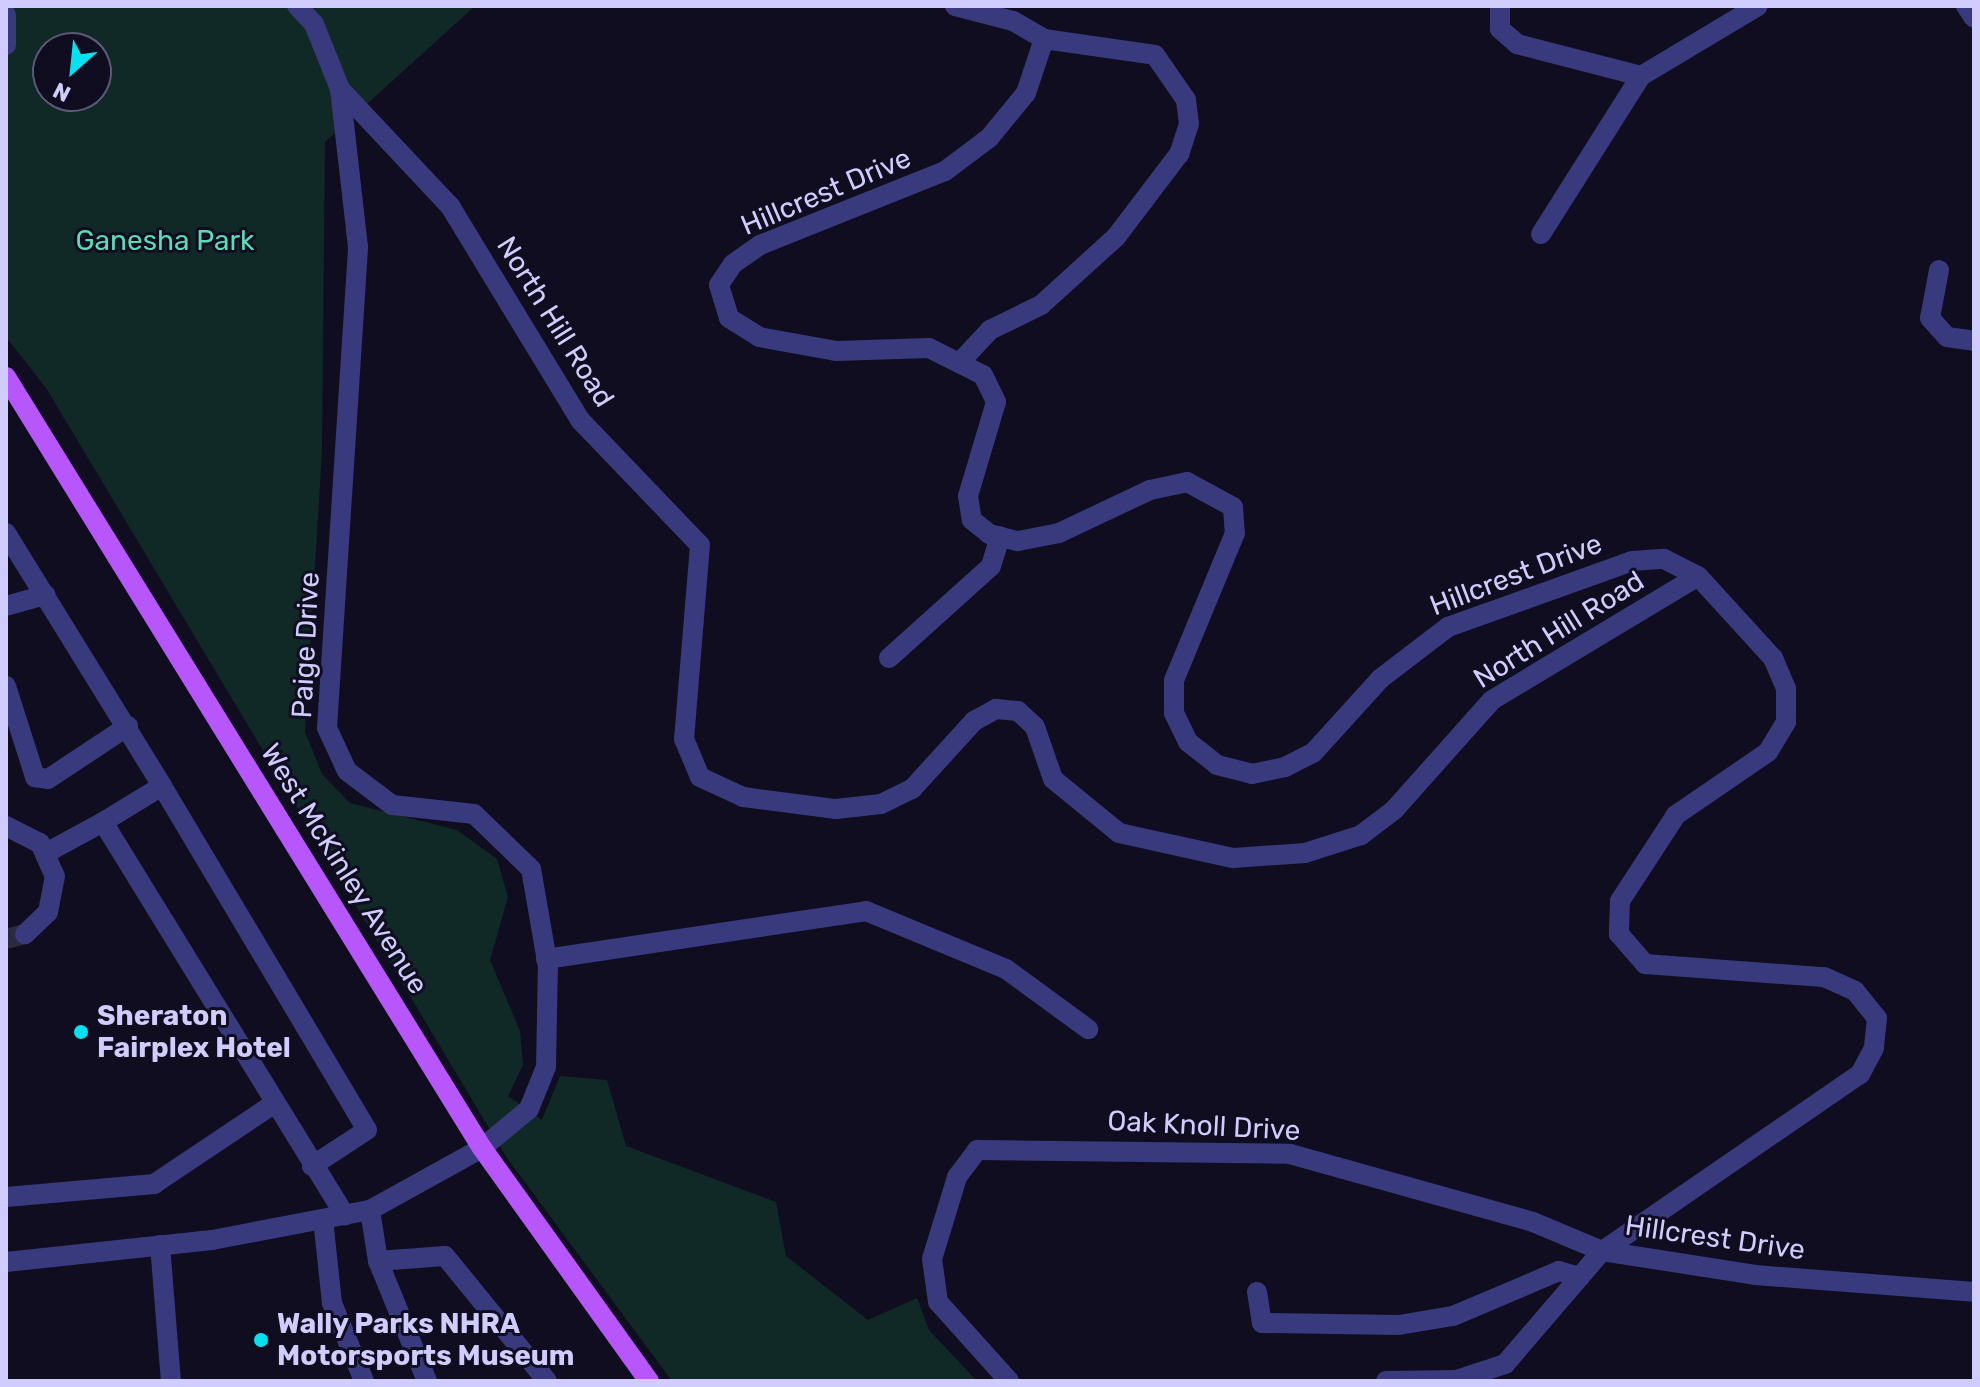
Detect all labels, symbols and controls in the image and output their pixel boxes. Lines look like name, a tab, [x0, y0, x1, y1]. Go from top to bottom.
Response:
north arrow	[32, 32, 112, 112]
text: N	[49, 76, 75, 108]
street label: Hillcrest Drive	[736, 141, 916, 243]
park label: Ganesha Park	[75, 224, 255, 258]
street label: North Hill Road	[489, 231, 621, 413]
street label: Hillcrest Drive	[1425, 527, 1607, 623]
street label: North Hill Road	[1468, 564, 1650, 696]
street label: Paige Drive	[285, 571, 327, 719]
street label: West McKinley Avenue	[253, 737, 435, 1001]
place label: Sheraton Fairplex Hotel	[97, 999, 291, 1065]
marker: Sheraton Fairplex Hotel	[72, 1023, 90, 1041]
street label: Oak Knoll Drive	[1107, 1104, 1301, 1148]
street label: Hillcrest Drive	[1623, 1209, 1807, 1267]
place label: Wally Parks NHRA Motorsports Museum	[277, 1307, 574, 1373]
marker: Wally Parks NHRA Motorsports Museum	[252, 1331, 270, 1349]

